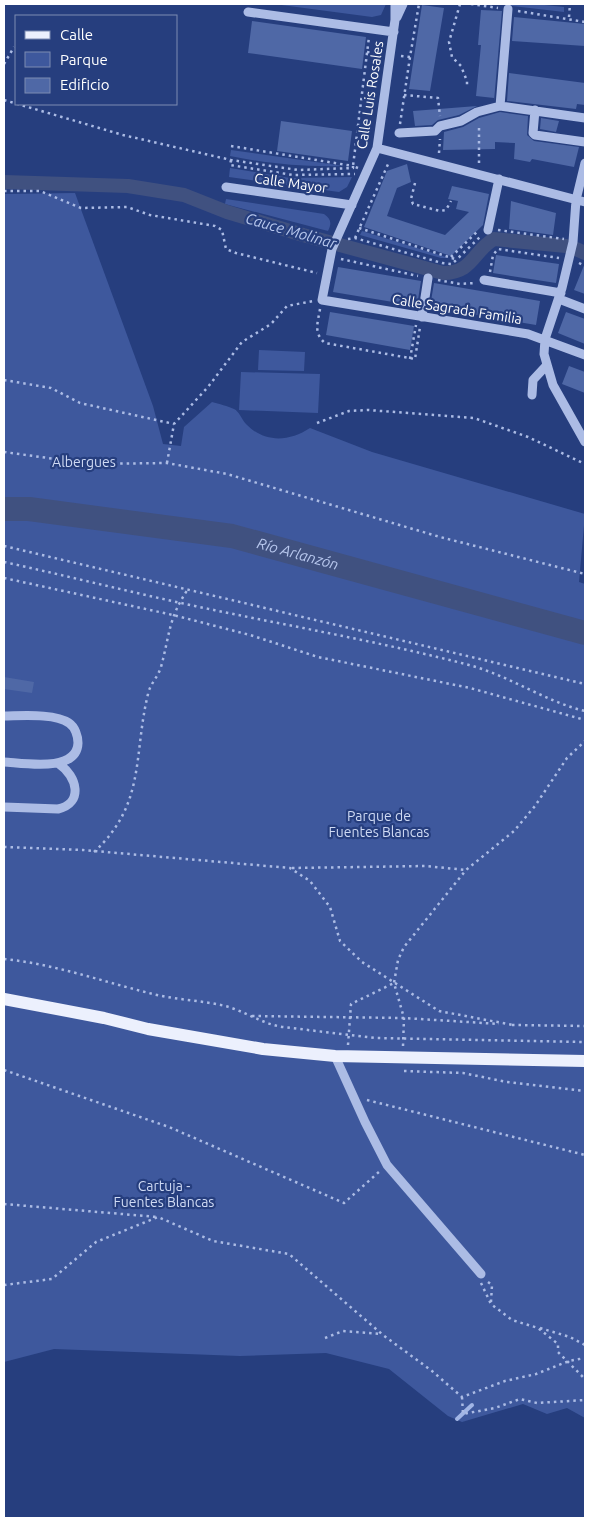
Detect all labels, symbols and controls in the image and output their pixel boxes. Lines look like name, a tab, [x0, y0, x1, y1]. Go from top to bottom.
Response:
legend	[15, 15, 178, 105]
text: Calle	[60, 26, 93, 43]
street label: Calle Luis Rosales	[354, 40, 386, 150]
text: Parque	[60, 51, 108, 68]
text: Edificio	[60, 76, 109, 93]
street label: Calle Mayor	[253, 170, 329, 196]
water label: Cauce Molinar	[244, 209, 340, 252]
street label: Calle Sagrada Familia	[391, 291, 523, 327]
park label: Albergues	[52, 454, 116, 470]
water label: Río Arlanzón	[255, 534, 341, 573]
park label: Parque de Fuentes Blancas	[329, 808, 429, 840]
park label: Cartuja - Fuentes Blancas	[114, 1178, 214, 1210]

